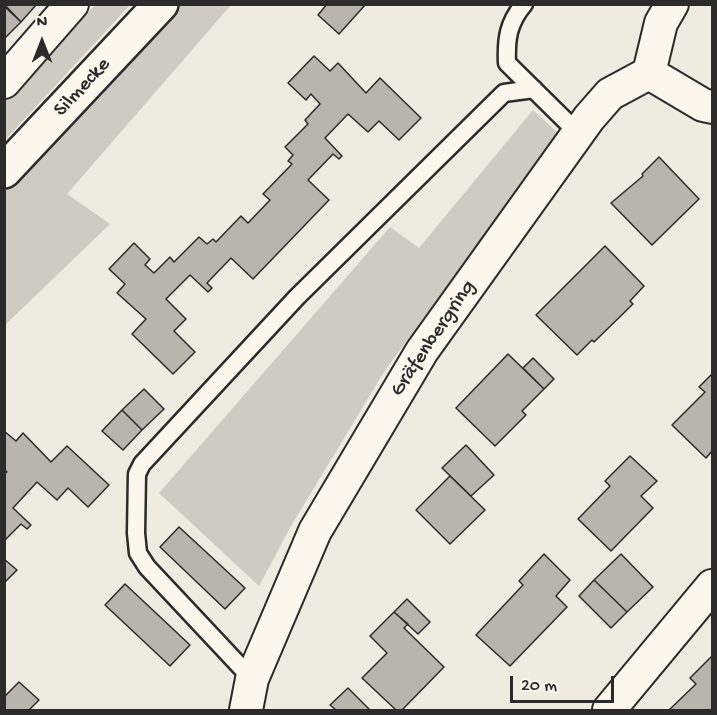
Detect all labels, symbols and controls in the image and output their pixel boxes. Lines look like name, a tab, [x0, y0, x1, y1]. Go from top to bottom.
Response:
north arrow	[12, 12, 72, 72]
text: N	[37, 14, 47, 33]
street label: Silmecke	[49, 53, 117, 123]
street label: Gräfenbergring	[386, 276, 482, 402]
scale bar	[513, 664, 616, 702]
text: 20 m	[521, 676, 557, 697]

